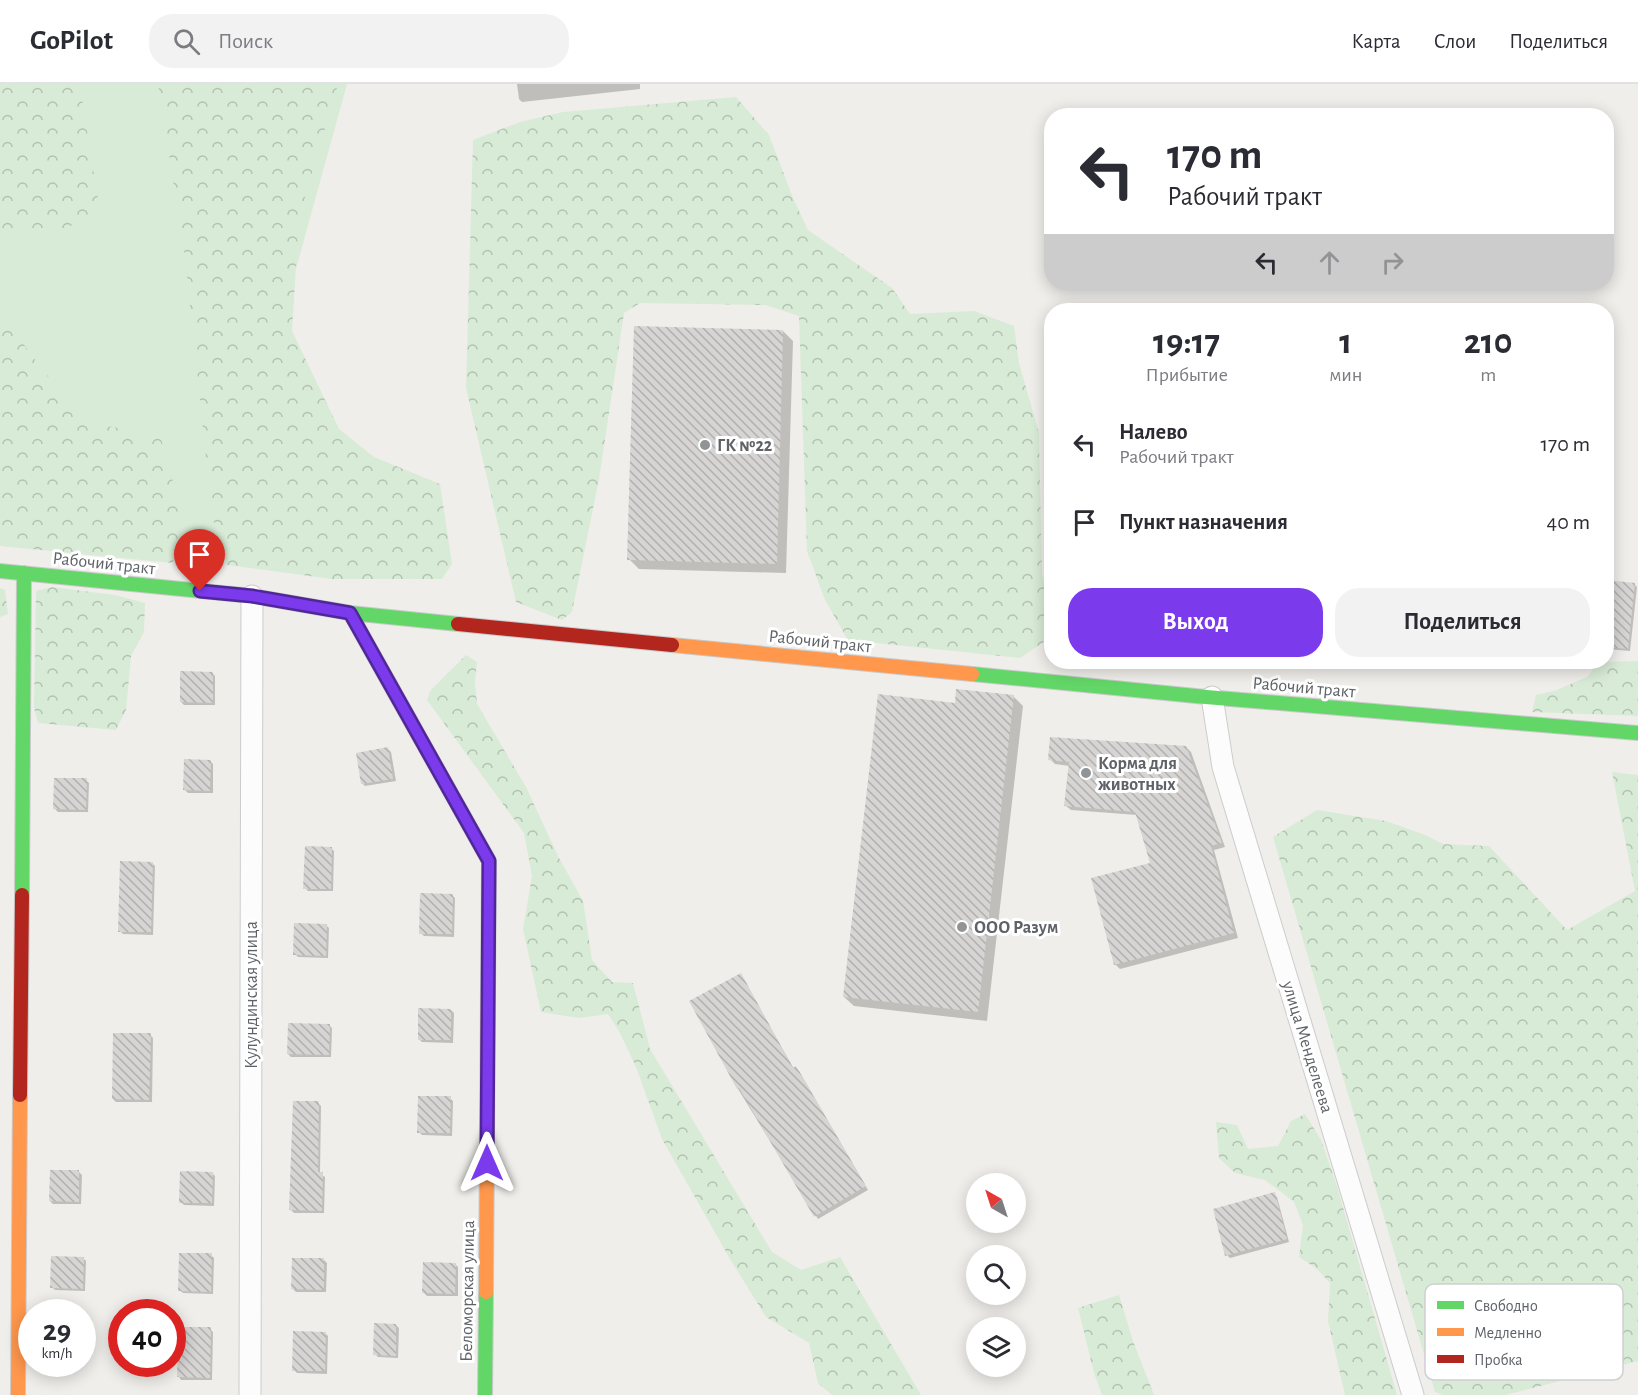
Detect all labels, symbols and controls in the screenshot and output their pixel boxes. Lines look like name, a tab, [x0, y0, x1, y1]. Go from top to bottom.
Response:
search box	[149, 14, 569, 68]
icon: search	[170, 25, 203, 58]
text: GoPilot	[30, 27, 113, 55]
text: Поиск	[218, 30, 273, 52]
text: Карта	[1351, 31, 1401, 52]
text: Слои	[1434, 31, 1476, 52]
text: Поделиться	[1509, 31, 1608, 52]
icon: left	[1068, 132, 1146, 210]
text: 170 m	[1167, 134, 1262, 176]
text: Рабочий тракт	[1167, 183, 1322, 210]
icon: left	[1250, 246, 1283, 279]
icon: ahead	[1313, 246, 1346, 279]
icon: right	[1376, 246, 1409, 279]
text: 19:17	[1153, 324, 1220, 360]
text: 1	[1339, 324, 1352, 360]
text: 210	[1464, 324, 1513, 360]
text: Прибытие	[1145, 365, 1228, 385]
text: мин	[1329, 365, 1362, 385]
text: m	[1480, 365, 1496, 385]
text: Налево	[1119, 421, 1188, 443]
icon: left	[1068, 428, 1101, 461]
text: 170 m	[1540, 433, 1590, 455]
place label: ГК №22	[717, 437, 773, 455]
marker: ГК №22	[698, 438, 712, 452]
text: Рабочий тракт	[1119, 447, 1234, 467]
icon: arrive	[1068, 506, 1101, 539]
text: Пункт назначения	[1119, 511, 1288, 533]
text: 40 m	[1547, 511, 1590, 533]
pin	[174, 529, 225, 591]
icon: arrive	[183, 538, 216, 571]
street label: Рабочий тракт	[52, 549, 157, 578]
button: Выход	[1068, 588, 1323, 657]
button: Поделиться	[1335, 588, 1590, 657]
street label: Рабочий тракт	[768, 627, 873, 656]
street label: Рабочий тракт	[1252, 674, 1357, 702]
place label: Корма для животных	[1098, 755, 1177, 794]
marker: Корма для животных	[1079, 766, 1093, 780]
place label: ООО Разум	[974, 919, 1058, 937]
marker: ООО Разум	[955, 920, 969, 934]
street label: Кулундинская улица	[243, 921, 261, 1069]
street label: улица Менделеева	[1278, 978, 1336, 1115]
position arrow	[455, 1131, 519, 1195]
north arrow	[966, 1173, 1026, 1233]
map controls	[966, 1173, 1026, 1377]
street label: Беломорская улица	[458, 1220, 478, 1362]
button: search	[966, 1245, 1026, 1305]
legend	[1425, 1284, 1623, 1380]
text: Свободно	[1474, 1298, 1538, 1314]
speed limit sign: 40	[108, 1299, 186, 1377]
text: 29	[43, 1316, 71, 1346]
button: layers	[966, 1317, 1026, 1377]
text: Медленно	[1474, 1325, 1542, 1341]
text: km/h	[42, 1346, 72, 1361]
text: Пробка	[1474, 1352, 1523, 1368]

